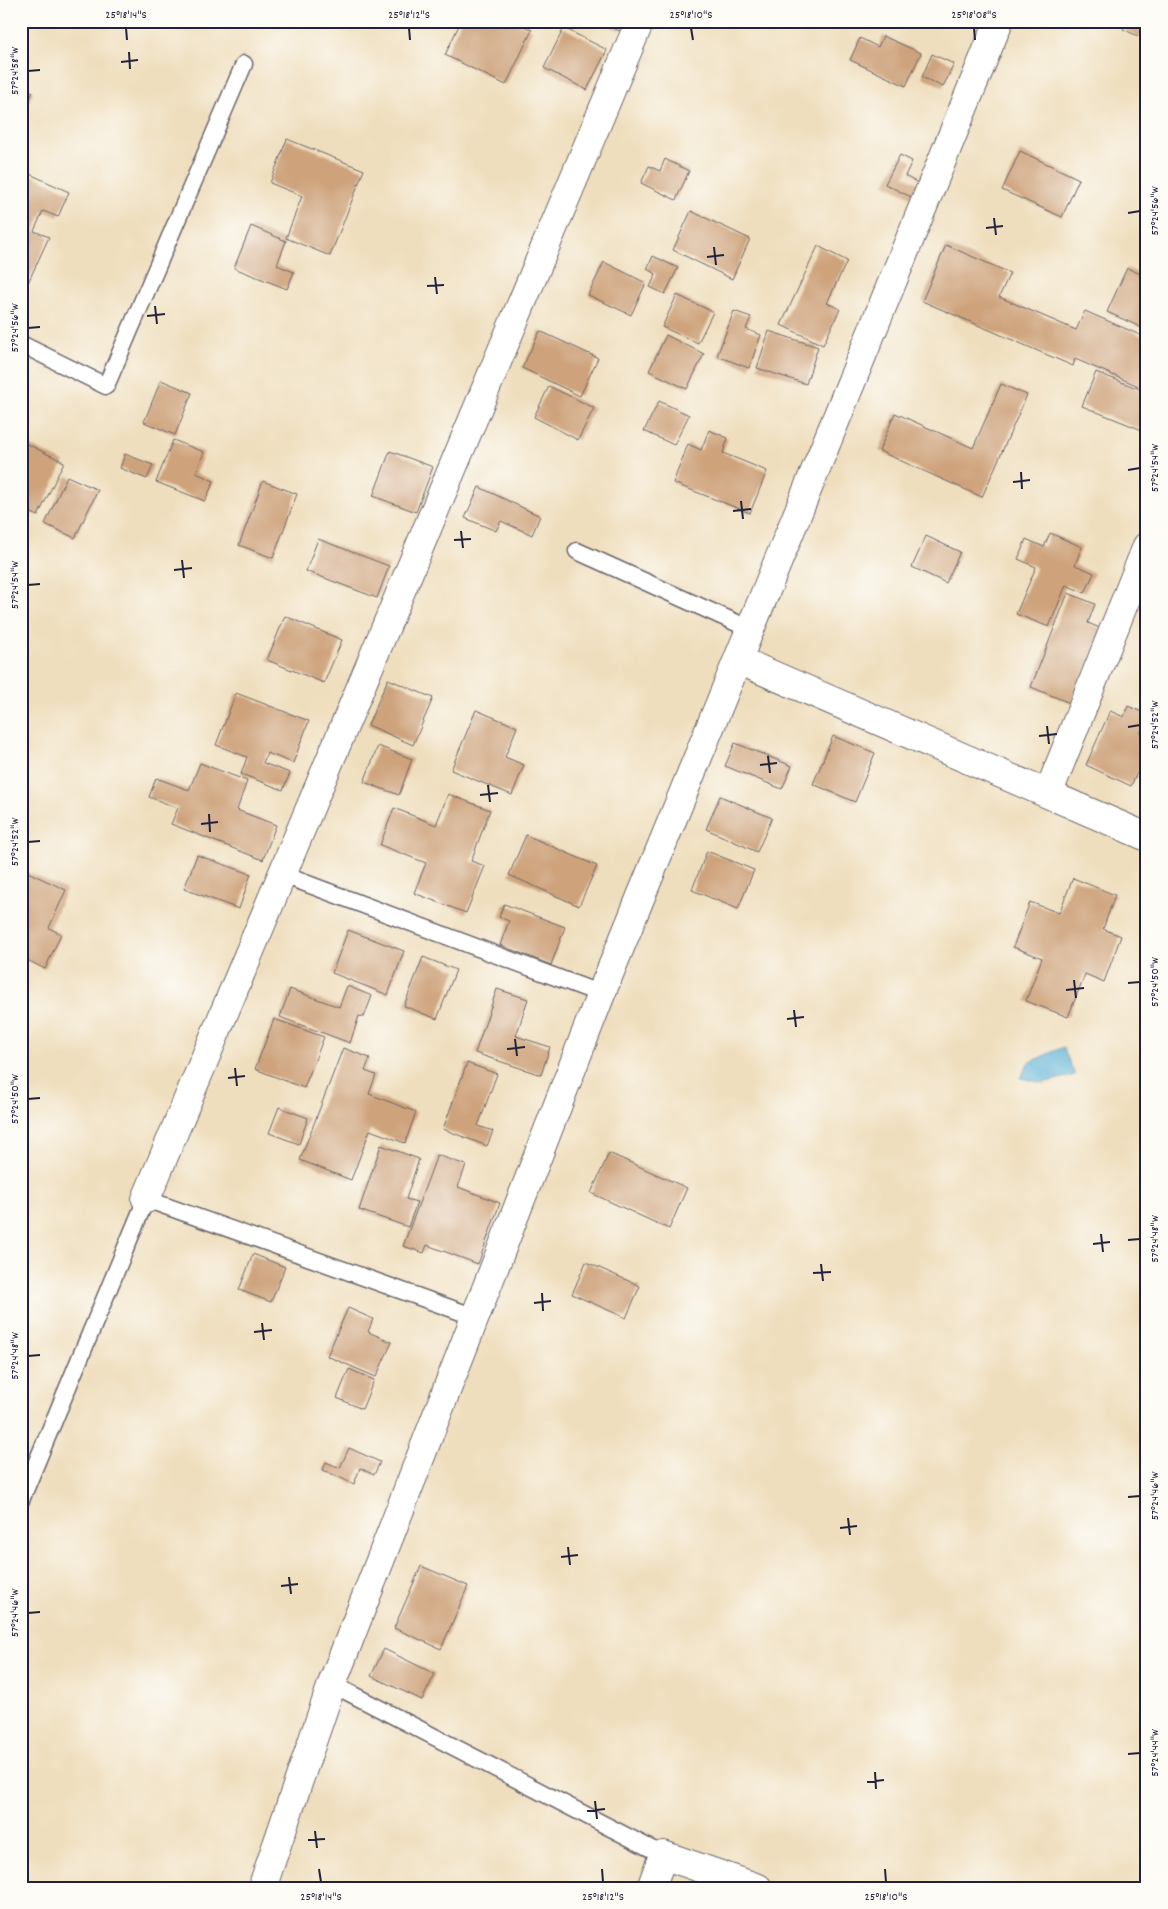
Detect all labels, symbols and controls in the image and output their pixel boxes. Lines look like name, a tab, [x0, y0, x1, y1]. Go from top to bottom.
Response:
text: 25°18'14"S	[105, 7, 147, 24]
text: 25°18'12"S	[388, 7, 430, 24]
text: 25°18'10"S	[669, 7, 713, 24]
text: 25°18'08"S	[951, 7, 997, 24]
text: 57°24'58"W	[7, 47, 24, 95]
text: 57°24'56"W	[1147, 186, 1164, 236]
text: 57°24'56"W	[7, 303, 24, 353]
text: 57°24'54"W	[1147, 444, 1164, 492]
text: 57°24'54"W	[7, 561, 24, 609]
text: 57°24'52"W	[1147, 701, 1164, 749]
text: 57°24'52"W	[7, 818, 24, 866]
text: 57°24'50"W	[1147, 957, 1164, 1007]
text: 57°24'50"W	[7, 1074, 24, 1124]
text: 57°24'48"W	[1147, 1215, 1164, 1263]
text: 57°24'48"W	[7, 1332, 24, 1380]
text: 57°24'46"W	[1147, 1472, 1164, 1520]
text: 57°24'46"W	[7, 1589, 24, 1637]
text: 57°24'44"W	[1147, 1729, 1164, 1777]
text: 25°18'14"S	[300, 1889, 342, 1906]
text: 25°18'12"S	[582, 1889, 624, 1906]
text: 25°18'10"S	[864, 1889, 908, 1906]

